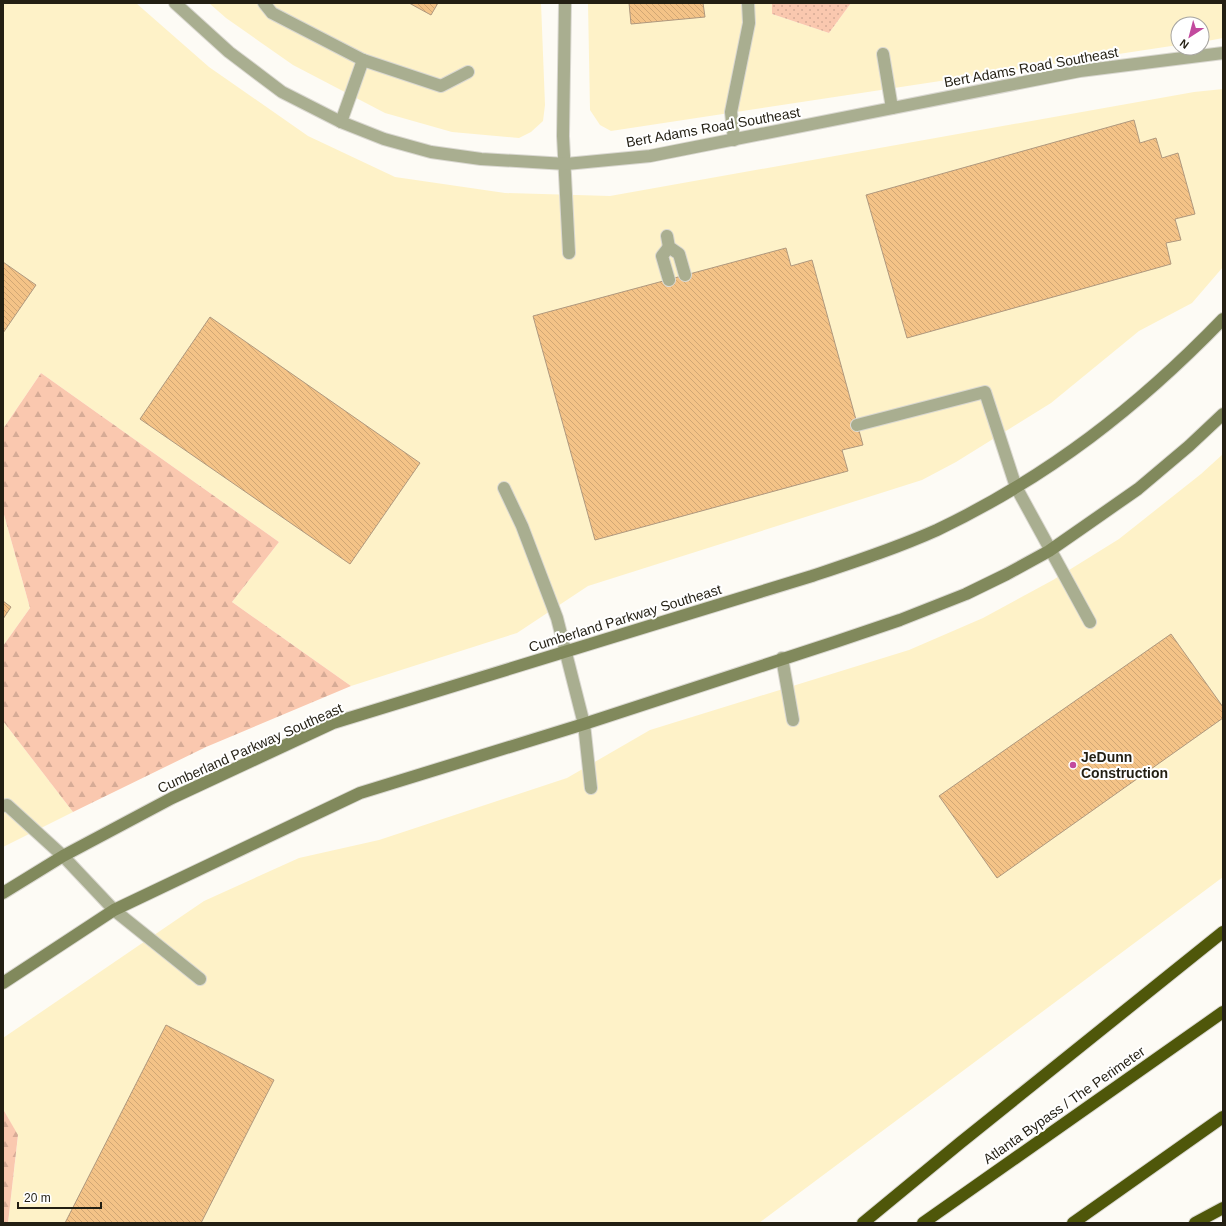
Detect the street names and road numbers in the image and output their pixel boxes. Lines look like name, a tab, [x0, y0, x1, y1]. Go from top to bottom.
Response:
street label: Bert Adams Road Southeast	[943, 44, 1119, 90]
street label: Bert Adams Road Southeast	[625, 104, 801, 150]
street label: Cumberland Parkway Southeast	[527, 581, 723, 655]
street label: Cumberland Parkway Southeast	[155, 700, 345, 796]
street label: Atlanta Bypass / The Perimeter	[980, 1043, 1148, 1167]

